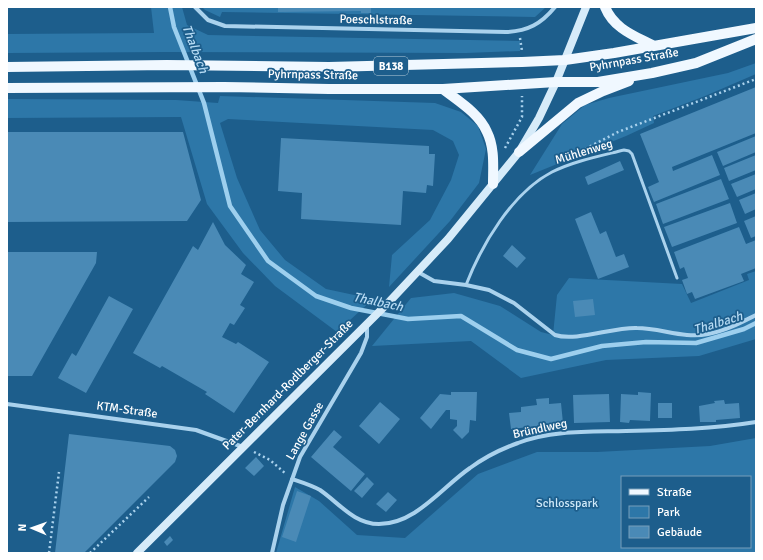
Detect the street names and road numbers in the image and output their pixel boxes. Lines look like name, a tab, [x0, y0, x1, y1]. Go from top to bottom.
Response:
street label: Poeschlstraße	[339, 12, 413, 28]
street label: Pyhrnpass Straße	[588, 45, 680, 75]
road number: B138	[374, 57, 408, 75]
street label: Pyhrnpass Straße	[268, 67, 358, 83]
street label: Mühlenweg	[553, 136, 615, 168]
street label: Pater-Bernhard-Rodlberger-Straße	[220, 317, 356, 453]
street label: KTM-Straße	[95, 398, 159, 422]
street label: Lange Gasse	[283, 399, 327, 463]
street label: Bründlweg	[511, 416, 569, 442]

